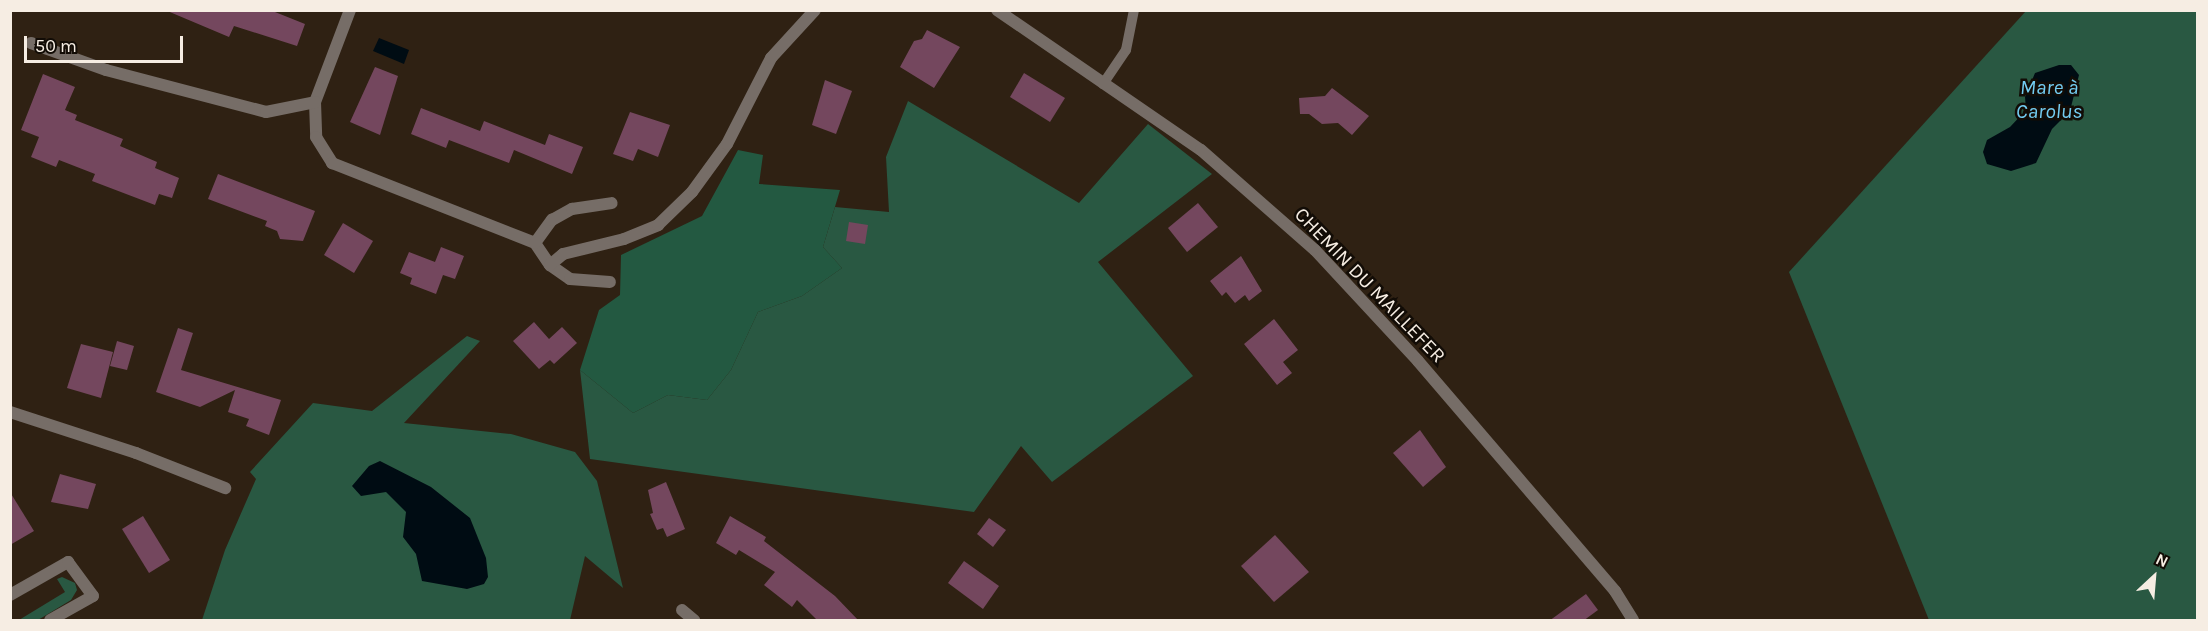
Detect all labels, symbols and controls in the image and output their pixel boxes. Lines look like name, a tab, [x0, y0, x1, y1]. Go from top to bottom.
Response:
scale bar	[27, 24, 186, 62]
text: 50 m	[35, 35, 77, 57]
water label: Mare à Carolus	[2016, 74, 2082, 124]
street label: CHEMIN DU MAILLEFER	[1290, 202, 1450, 368]
north arrow	[2124, 547, 2184, 607]
text: N	[2153, 549, 2171, 571]

